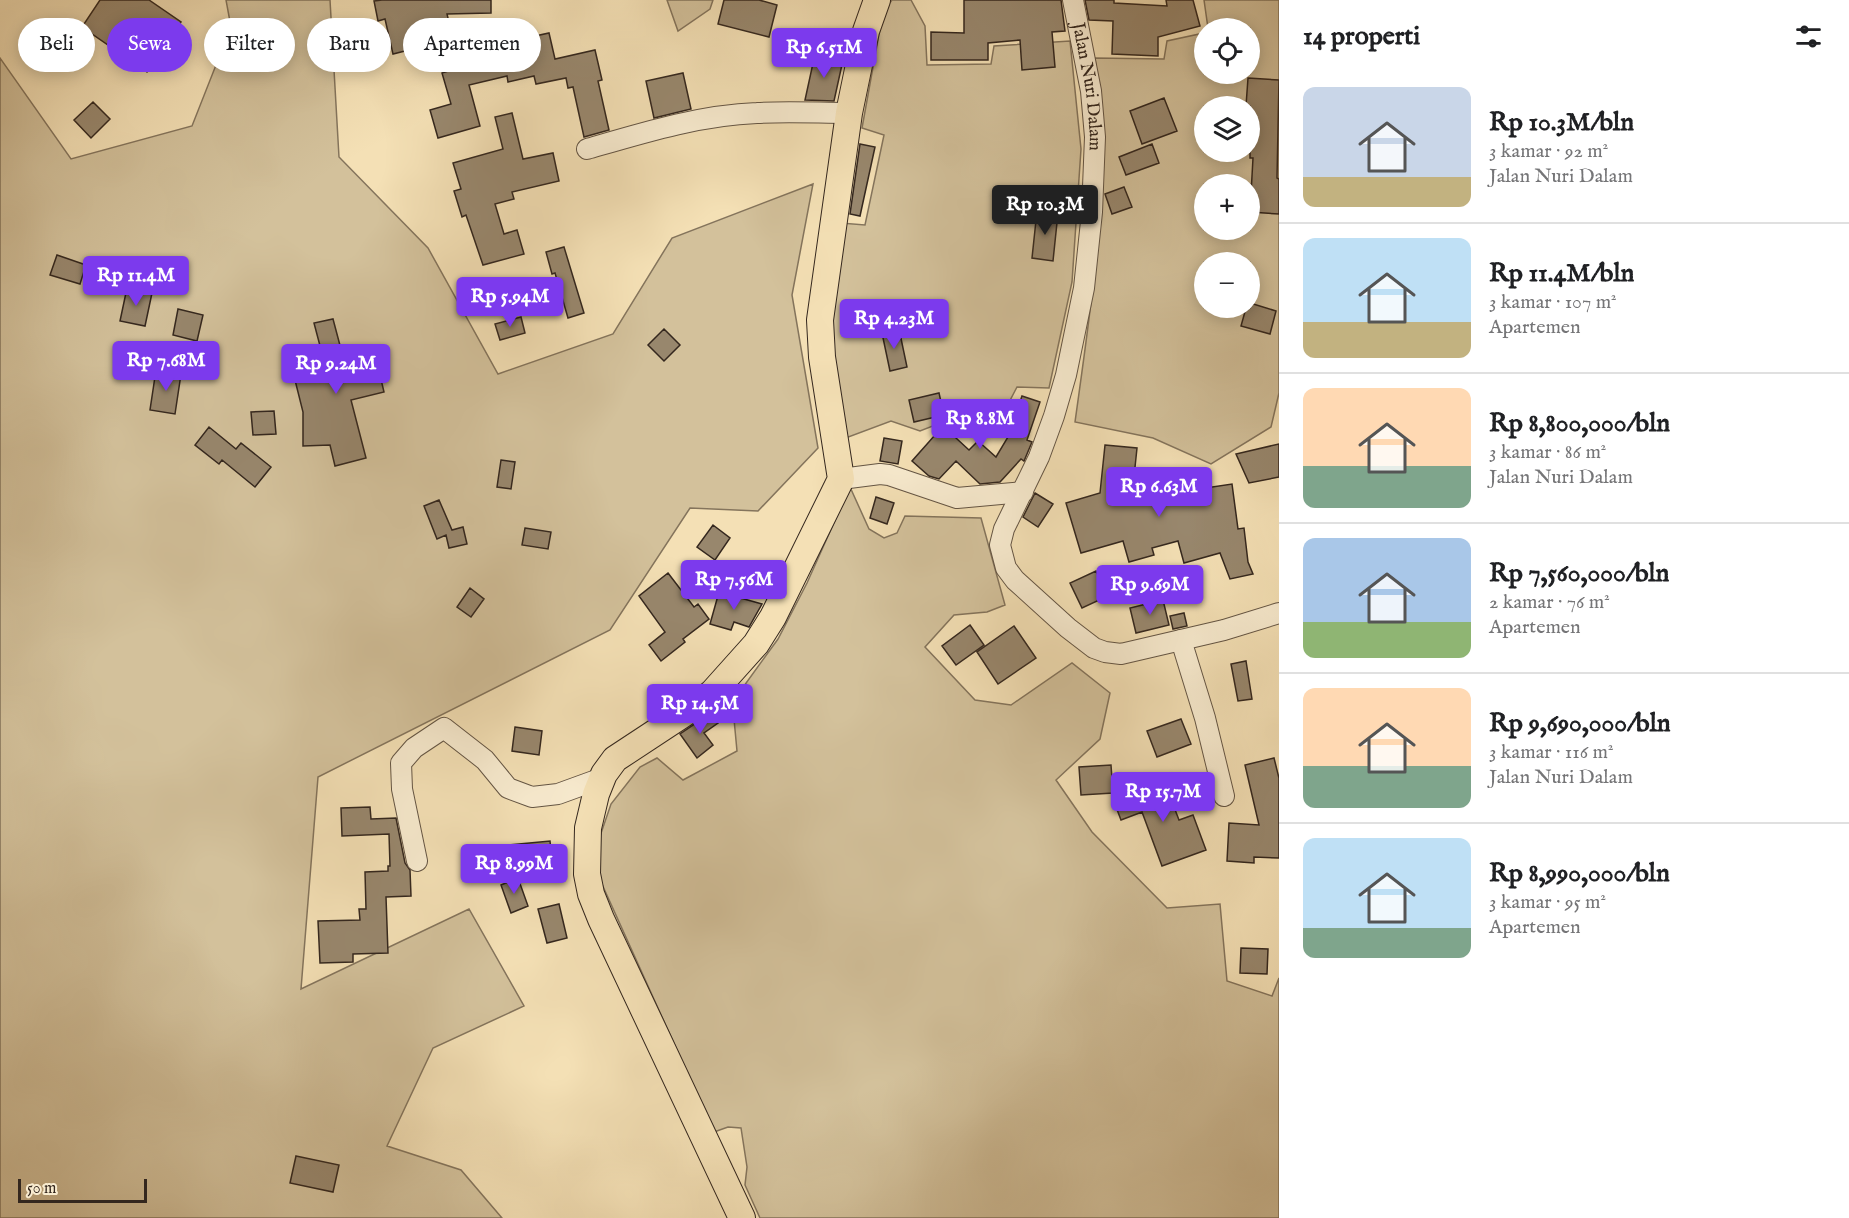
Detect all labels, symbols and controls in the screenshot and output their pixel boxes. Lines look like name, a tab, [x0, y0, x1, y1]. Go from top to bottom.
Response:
chip: Beli	[18, 18, 95, 72]
chip: Sewa	[107, 18, 192, 72]
chip: Filter	[204, 18, 295, 72]
chip: Baru	[307, 18, 391, 72]
chip: Apartemen	[403, 18, 541, 72]
map controls	[1194, 18, 1260, 318]
button: locate	[1194, 18, 1260, 84]
street label: Jalan Nuri Dalam	[1066, 19, 1106, 151]
text: 14 properti	[1303, 20, 1420, 53]
icon: filters	[1792, 20, 1825, 53]
pin: Rp 6.51M	[762, 28, 886, 79]
text: Rp 6.51M	[786, 35, 862, 60]
button: layers	[1194, 96, 1260, 162]
text: Rp 10.3M/bln	[1489, 106, 1634, 139]
icon: home	[1351, 111, 1423, 183]
text: 3 kamar · 92 m²	[1489, 139, 1608, 164]
text: Jalan Nuri Dalam	[1489, 164, 1633, 189]
button: +	[1194, 174, 1260, 240]
pin: Rp 10.3M	[983, 185, 1107, 236]
text: Rp 10.3M	[1006, 192, 1084, 217]
button: −	[1194, 252, 1260, 318]
pin: Rp 11.4M	[74, 256, 198, 307]
text: Rp 11.4M/bln	[1489, 257, 1634, 290]
icon: home	[1351, 262, 1423, 334]
text: Rp 11.4M	[97, 263, 175, 288]
pin: Rp 5.94M	[448, 277, 572, 328]
text: Rp 5.94M	[470, 284, 550, 309]
text: 3 kamar · 107 m²	[1489, 290, 1617, 315]
pin: Rp 4.23M	[832, 299, 956, 350]
text: Rp 4.23M	[854, 306, 934, 331]
text: Apartemen	[1489, 315, 1581, 340]
pin: Rp 7.68M	[104, 341, 228, 392]
pin: Rp 9.24M	[274, 344, 398, 395]
text: Rp 7.68M	[126, 348, 206, 373]
text: Rp 9.24M	[295, 351, 377, 376]
pin: Rp 8.8M	[925, 399, 1035, 450]
text: Rp 8.8M	[945, 406, 1015, 431]
text: Rp 8,800,000/bln	[1489, 407, 1670, 440]
icon: home	[1351, 412, 1423, 484]
text: 3 kamar · 86 m²	[1489, 440, 1606, 465]
text: Jalan Nuri Dalam	[1489, 465, 1633, 490]
pin: Rp 6.63M	[1097, 467, 1221, 518]
text: Rp 6.63M	[1120, 474, 1198, 499]
text: Rp 7,560,000/bln	[1489, 557, 1669, 590]
pin: Rp 7.56M	[672, 560, 796, 611]
icon: home	[1351, 562, 1423, 634]
pin: Rp 9.69M	[1088, 565, 1212, 616]
text: Rp 7.56M	[695, 567, 773, 592]
text: Rp 9.69M	[1110, 572, 1190, 597]
text: 2 kamar · 76 m²	[1489, 590, 1610, 615]
text: Apartemen	[1489, 615, 1581, 640]
pin: Rp 14.5M	[638, 684, 762, 735]
text: Rp 14.5M	[661, 691, 739, 716]
text: Rp 9,690,000/bln	[1489, 707, 1671, 740]
icon: home	[1351, 712, 1423, 784]
text: 3 kamar · 116 m²	[1489, 740, 1614, 765]
text: Jalan Nuri Dalam	[1489, 765, 1633, 790]
pin: Rp 15.7M	[1101, 772, 1225, 823]
text: Rp 15.7M	[1125, 779, 1201, 804]
pin: Rp 8.99M	[452, 844, 576, 895]
text: Rp 8.99M	[475, 851, 553, 876]
text: Rp 8,990,000/bln	[1489, 857, 1670, 890]
icon: home	[1351, 862, 1423, 934]
text: 3 kamar · 95 m²	[1489, 890, 1606, 915]
text: Apartemen	[1489, 915, 1581, 940]
scale bar	[18, 1176, 147, 1204]
text: 50 m	[27, 1179, 56, 1199]

